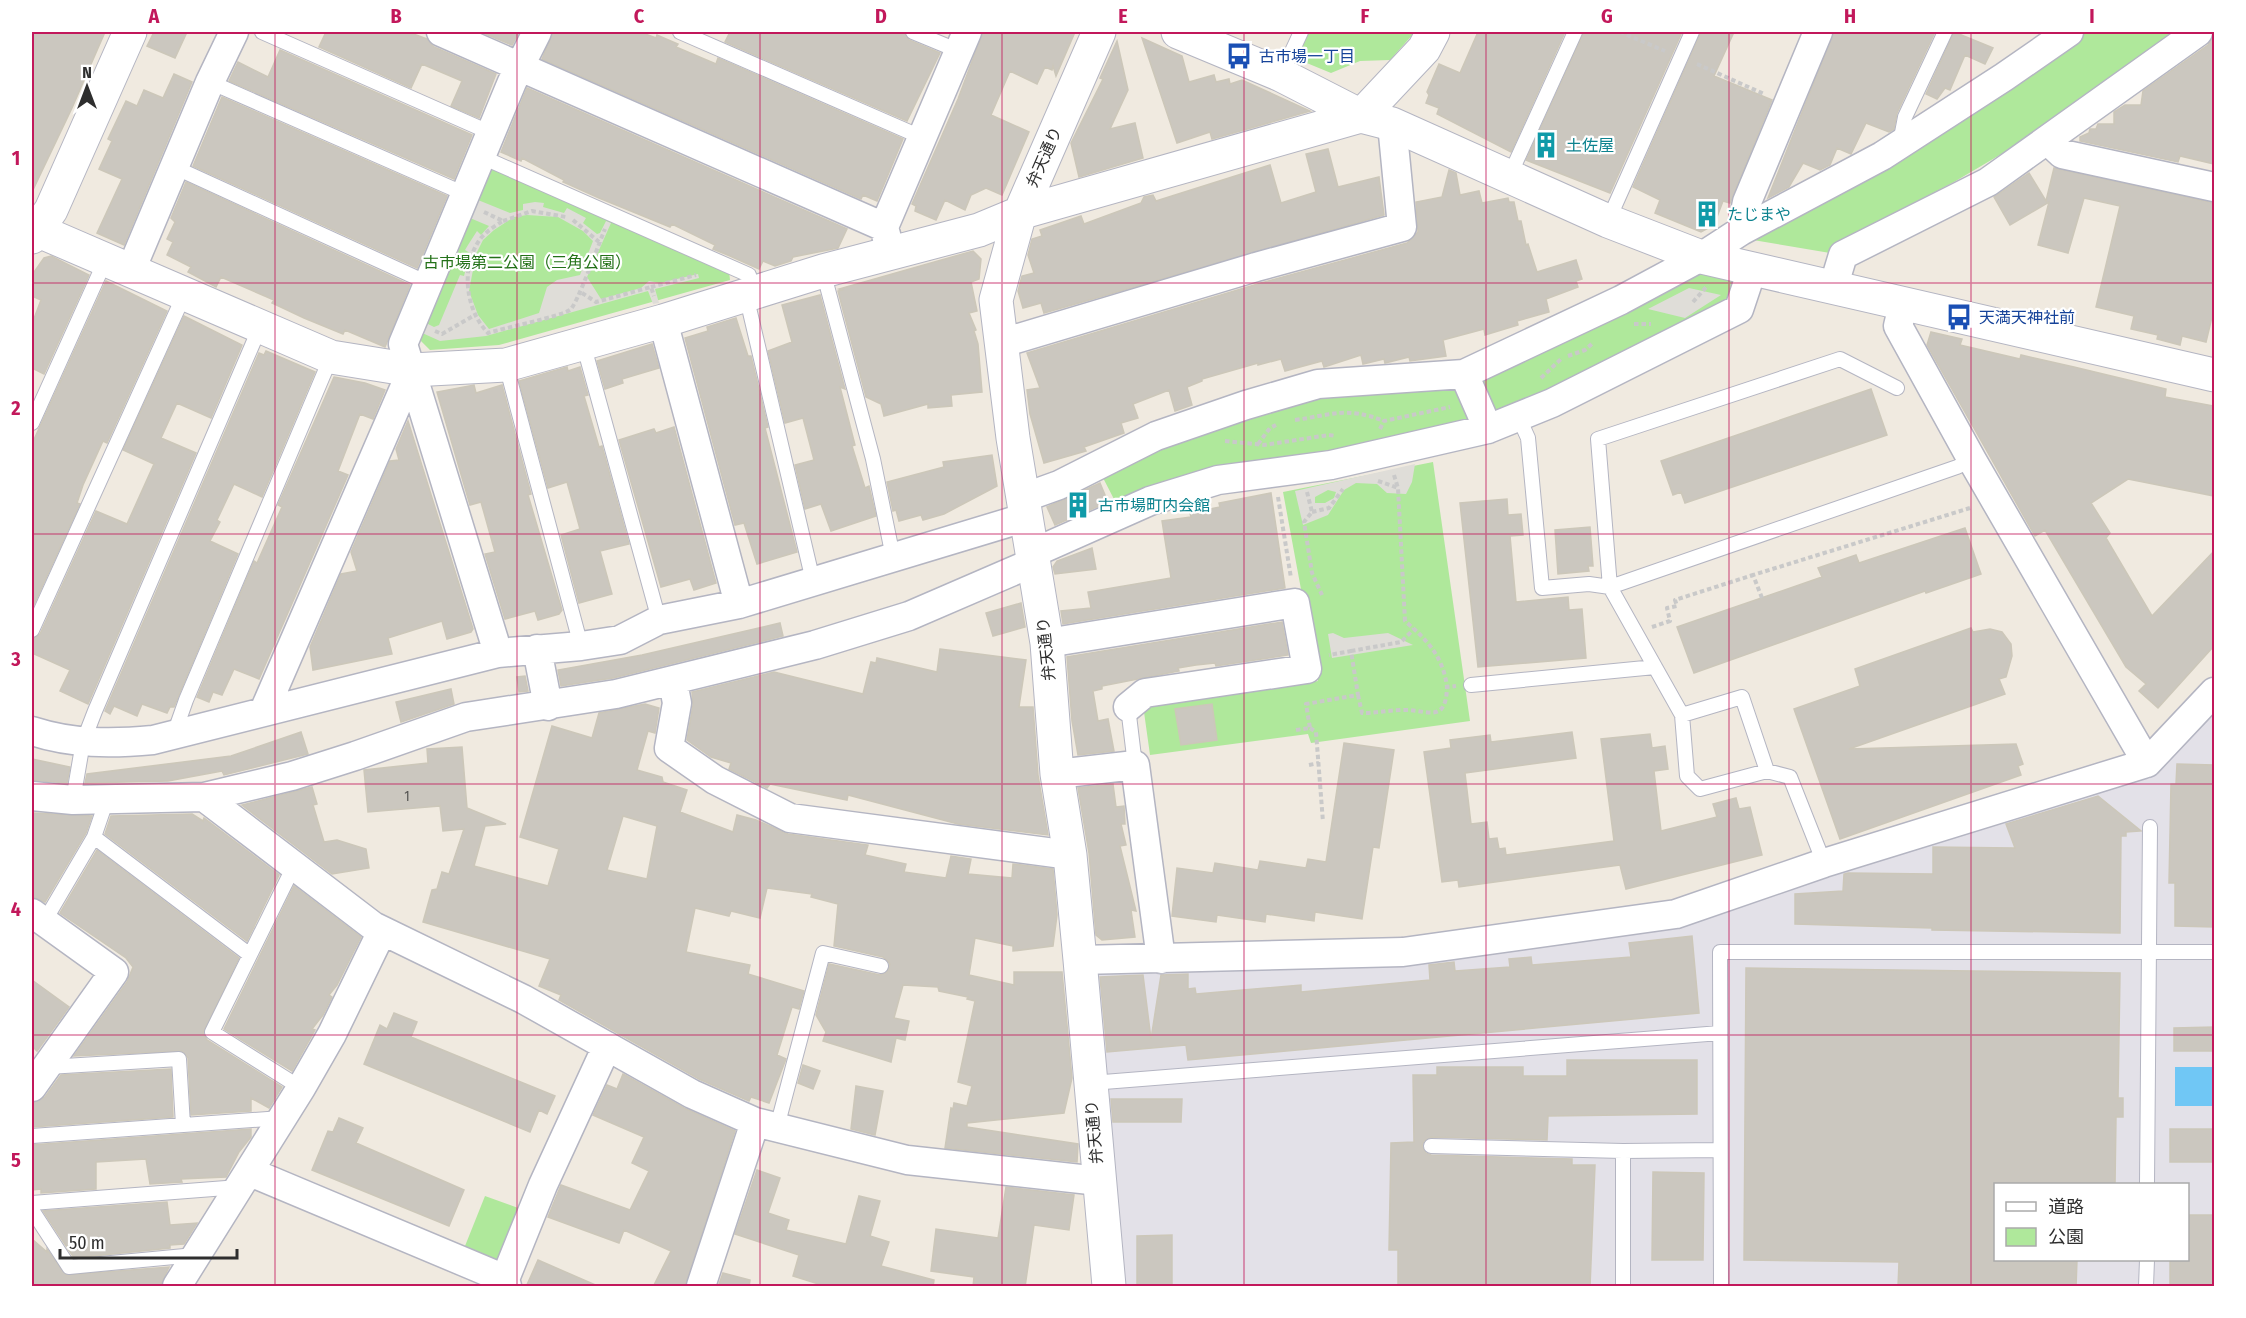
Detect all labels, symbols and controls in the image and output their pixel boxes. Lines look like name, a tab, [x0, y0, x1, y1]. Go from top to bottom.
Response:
text: A	[148, 4, 161, 28]
text: B	[390, 4, 402, 28]
text: C	[634, 4, 645, 28]
text: D	[875, 4, 887, 28]
text: E	[1118, 4, 1128, 28]
text: F	[1361, 4, 1370, 28]
text: G	[1601, 4, 1613, 28]
text: H	[1844, 4, 1856, 28]
text: I	[2089, 4, 2095, 28]
bus stop icon: 古市場一丁目	[1224, 41, 1254, 71]
place label: 古市場一丁目	[1259, 47, 1355, 66]
north arrow	[57, 57, 117, 117]
text: N	[82, 63, 92, 82]
street label: 弁天通り	[1022, 124, 1066, 190]
building icon: 土佐屋	[1531, 130, 1561, 160]
place label: 土佐屋	[1566, 136, 1614, 155]
text: 1	[12, 146, 20, 170]
building icon: たじまや	[1692, 199, 1722, 229]
place label: たじまや	[1727, 205, 1791, 224]
park label: 古市場第二公園（三角公園）	[423, 253, 631, 272]
bus stop icon: 天満天神社前	[1944, 302, 1974, 332]
place label: 天満天神社前	[1979, 308, 2075, 327]
text: 2	[10, 396, 21, 420]
building icon: 古市場町内会館	[1063, 490, 1093, 520]
place label: 古市場町内会館	[1098, 496, 1210, 515]
street label: 弁天通り	[1033, 616, 1059, 682]
text: 3	[10, 647, 21, 671]
house number: 1	[404, 788, 410, 805]
text: 4	[11, 897, 21, 921]
street label: 弁天通り	[1082, 1099, 1106, 1165]
text: 5	[11, 1148, 21, 1172]
legend	[1994, 1183, 2189, 1261]
text: 道路	[2048, 1196, 2084, 1218]
scale bar	[60, 1222, 237, 1260]
text: 公園	[2048, 1226, 2084, 1248]
text: 50 m	[69, 1232, 105, 1254]

